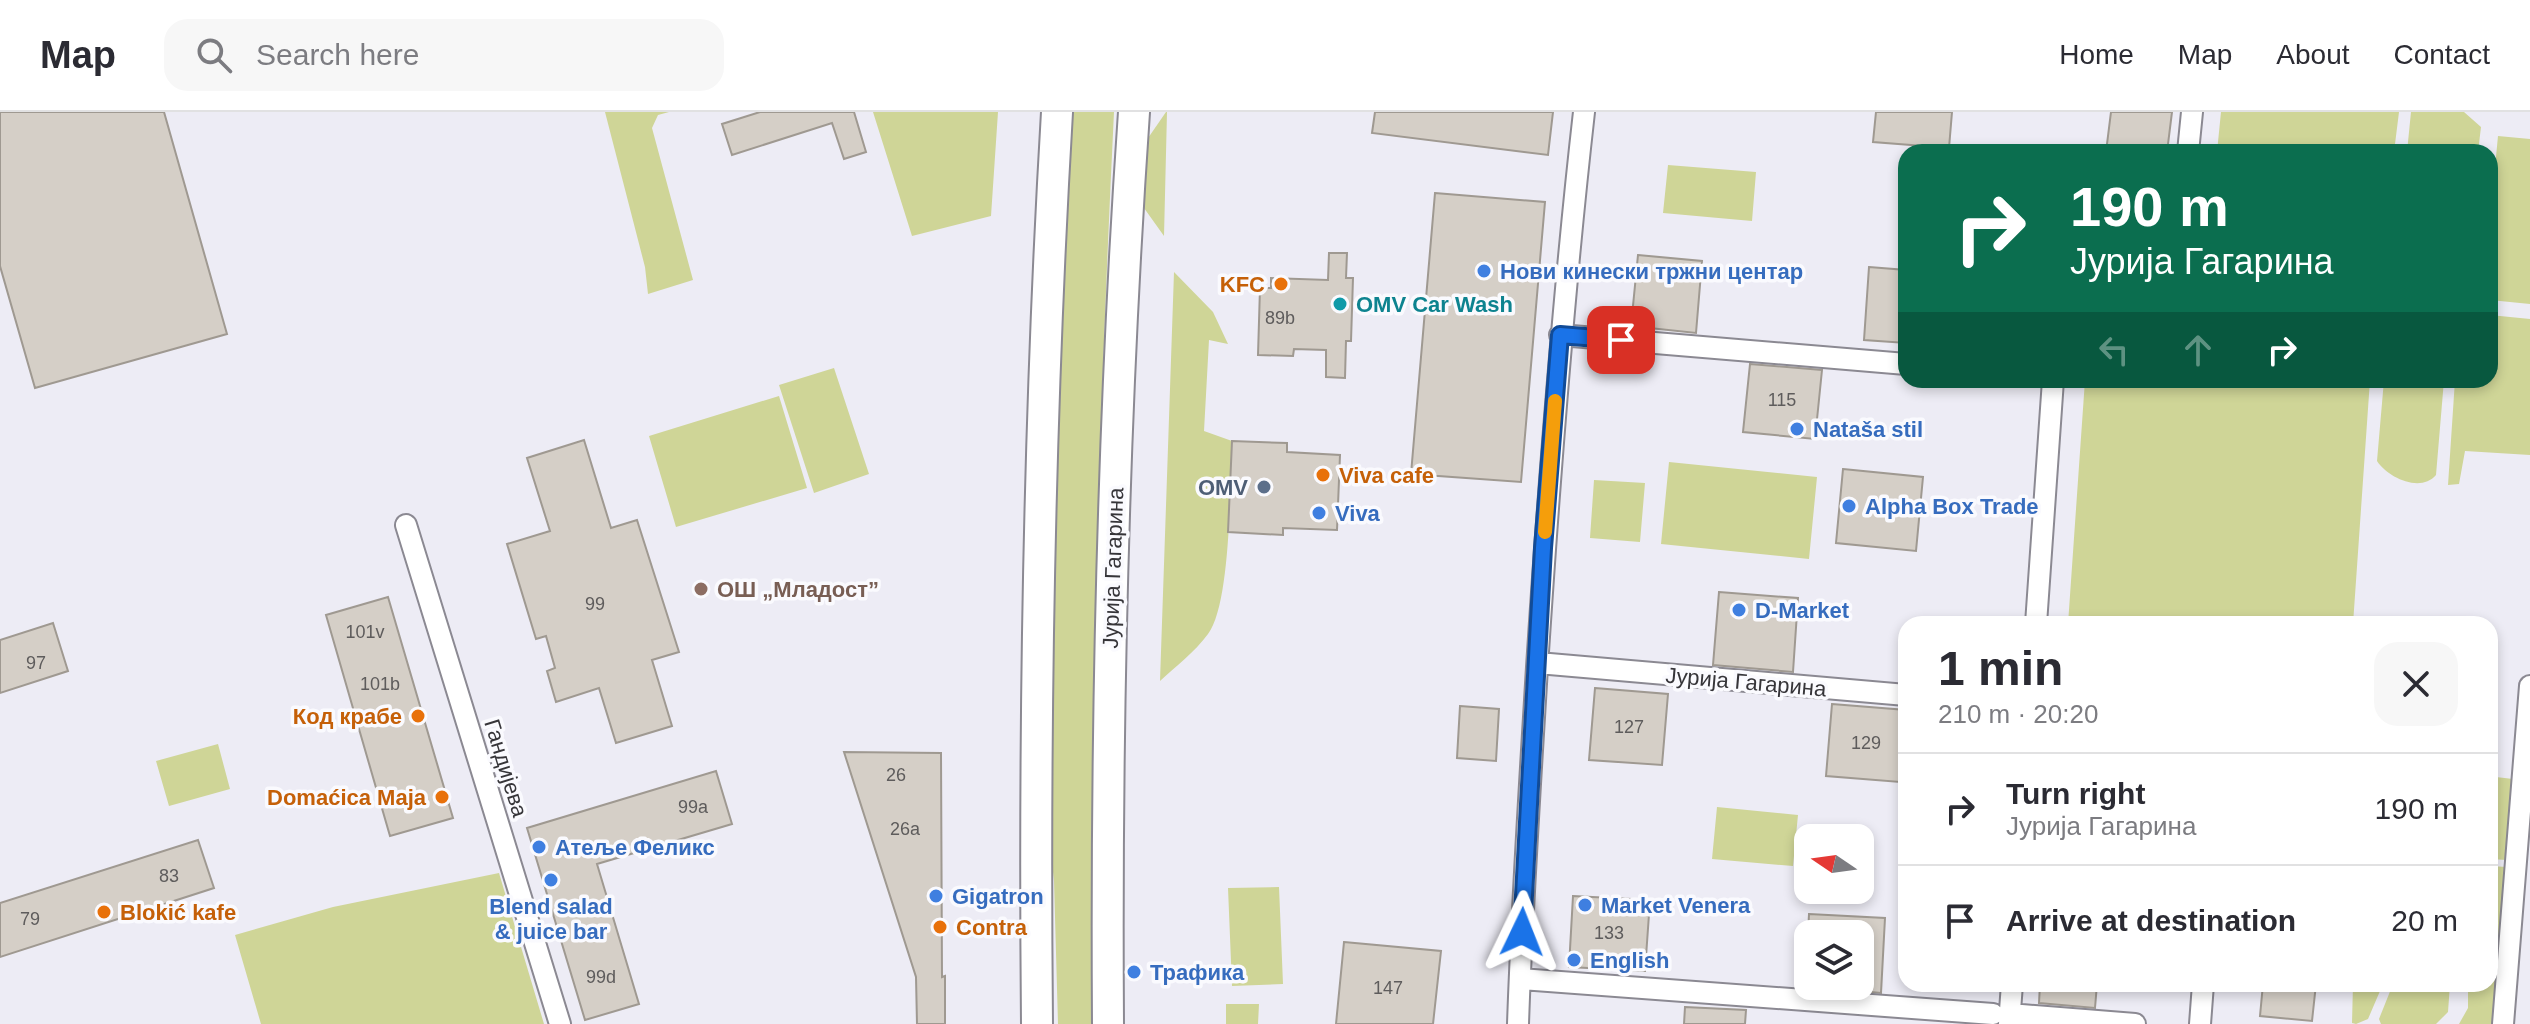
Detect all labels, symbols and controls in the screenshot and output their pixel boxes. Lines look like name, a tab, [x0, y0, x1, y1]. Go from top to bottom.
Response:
search box	[164, 19, 724, 91]
icon: search	[192, 33, 236, 77]
text: Map	[40, 34, 116, 76]
text: Search here	[256, 38, 419, 71]
text: Home	[2059, 39, 2134, 70]
text: Map	[2178, 39, 2232, 70]
text: About	[2276, 39, 2350, 70]
text: Contact	[2394, 39, 2490, 70]
text: 190 m	[2070, 175, 2229, 238]
icon: right	[1938, 176, 2042, 280]
text: Јурија Гагарина	[2070, 241, 2334, 282]
place label: Нови кинески тржни центар	[1500, 259, 1803, 284]
marker: Нови кинески тржни центар	[1475, 262, 1493, 280]
place label: KFC	[1220, 272, 1265, 297]
marker: KFC	[1272, 275, 1290, 293]
place label: OMV Car Wash	[1356, 292, 1513, 317]
marker: OMV Car Wash	[1331, 295, 1349, 313]
pin	[1587, 306, 1655, 374]
house number: 89b	[1265, 308, 1295, 328]
icon: arrive	[1599, 318, 1643, 362]
icon: left	[2092, 328, 2136, 372]
icon: ahead	[2176, 328, 2220, 372]
icon: right	[2260, 328, 2304, 372]
house number: 115	[1768, 390, 1796, 410]
place label: Nataša stil	[1813, 417, 1923, 442]
marker: Nataša stil	[1788, 420, 1806, 438]
place label: Viva cafe	[1339, 463, 1434, 488]
marker: Viva cafe	[1314, 466, 1332, 484]
place label: OMV	[1198, 475, 1248, 500]
marker: OMV	[1255, 478, 1273, 496]
street label: Јурија Гагарина	[1098, 486, 1128, 649]
place label: Alpha Box Trade	[1865, 494, 2039, 519]
marker: Alpha Box Trade	[1840, 497, 1858, 515]
place label: Viva	[1335, 501, 1381, 526]
marker: Viva	[1310, 504, 1328, 522]
place label: ОШ „Младост”	[717, 577, 879, 602]
marker: ОШ „Младост”	[692, 580, 710, 598]
house number: 99	[585, 594, 605, 614]
place label: D-Market	[1755, 598, 1850, 623]
marker: D-Market	[1730, 601, 1748, 619]
house number: 101v	[345, 622, 385, 642]
text: 1 min	[1938, 642, 2063, 695]
button: close	[2374, 642, 2458, 726]
house number: 97	[26, 653, 46, 673]
street label: Јурија Гагарина	[1665, 663, 1828, 702]
house number: 101b	[360, 674, 400, 694]
text: 210 m · 20:20	[1938, 699, 2098, 729]
place label: Код крабе	[293, 704, 402, 729]
marker: Код крабе	[409, 707, 427, 725]
street label: Гандијева	[479, 716, 533, 821]
house number: 127	[1614, 717, 1644, 737]
house number: 129	[1851, 733, 1881, 753]
house number: 26	[886, 765, 906, 785]
text: Turn right	[2006, 777, 2145, 810]
place label: Domaćica Maja	[267, 785, 427, 810]
icon: right	[1938, 787, 1982, 831]
marker: Domaćica Maja	[433, 788, 451, 806]
text: 190 m	[2375, 792, 2458, 825]
house number: 99a	[678, 797, 709, 817]
text: Јурија Гагарина	[2006, 811, 2196, 841]
house number: 26a	[890, 819, 921, 839]
north arrow	[1794, 824, 1874, 904]
map controls	[1794, 824, 1874, 1000]
place label: Атеље Феликс	[555, 835, 715, 860]
marker: Атеље Феликс	[530, 838, 548, 856]
house number: 83	[159, 866, 179, 886]
marker: Blend salad & juice bar	[542, 871, 560, 889]
place label: Gigatron	[952, 884, 1044, 909]
marker: Gigatron	[927, 887, 945, 905]
position arrow	[1480, 890, 1564, 974]
place label: Market Venera	[1601, 893, 1751, 918]
place label: Blend salad & juice bar	[489, 894, 613, 944]
marker: Market Venera	[1576, 896, 1594, 914]
icon: arrive	[1938, 899, 1982, 943]
place label: Blokić kafe	[120, 900, 236, 925]
marker: Blokić kafe	[95, 903, 113, 921]
text: Arrive at destination	[2006, 904, 2296, 937]
text: 20 m	[2391, 904, 2458, 937]
house number: 79	[20, 909, 40, 929]
place label: Contra	[956, 915, 1028, 940]
marker: Contra	[931, 918, 949, 936]
button: layers	[1794, 920, 1874, 1000]
house number: 133	[1594, 923, 1624, 943]
place label: English	[1590, 948, 1669, 973]
marker: English	[1565, 951, 1583, 969]
place label: Трафика	[1150, 960, 1245, 985]
marker: Трафика	[1125, 963, 1143, 981]
house number: 99d	[586, 967, 616, 987]
house number: 147	[1373, 978, 1403, 998]

